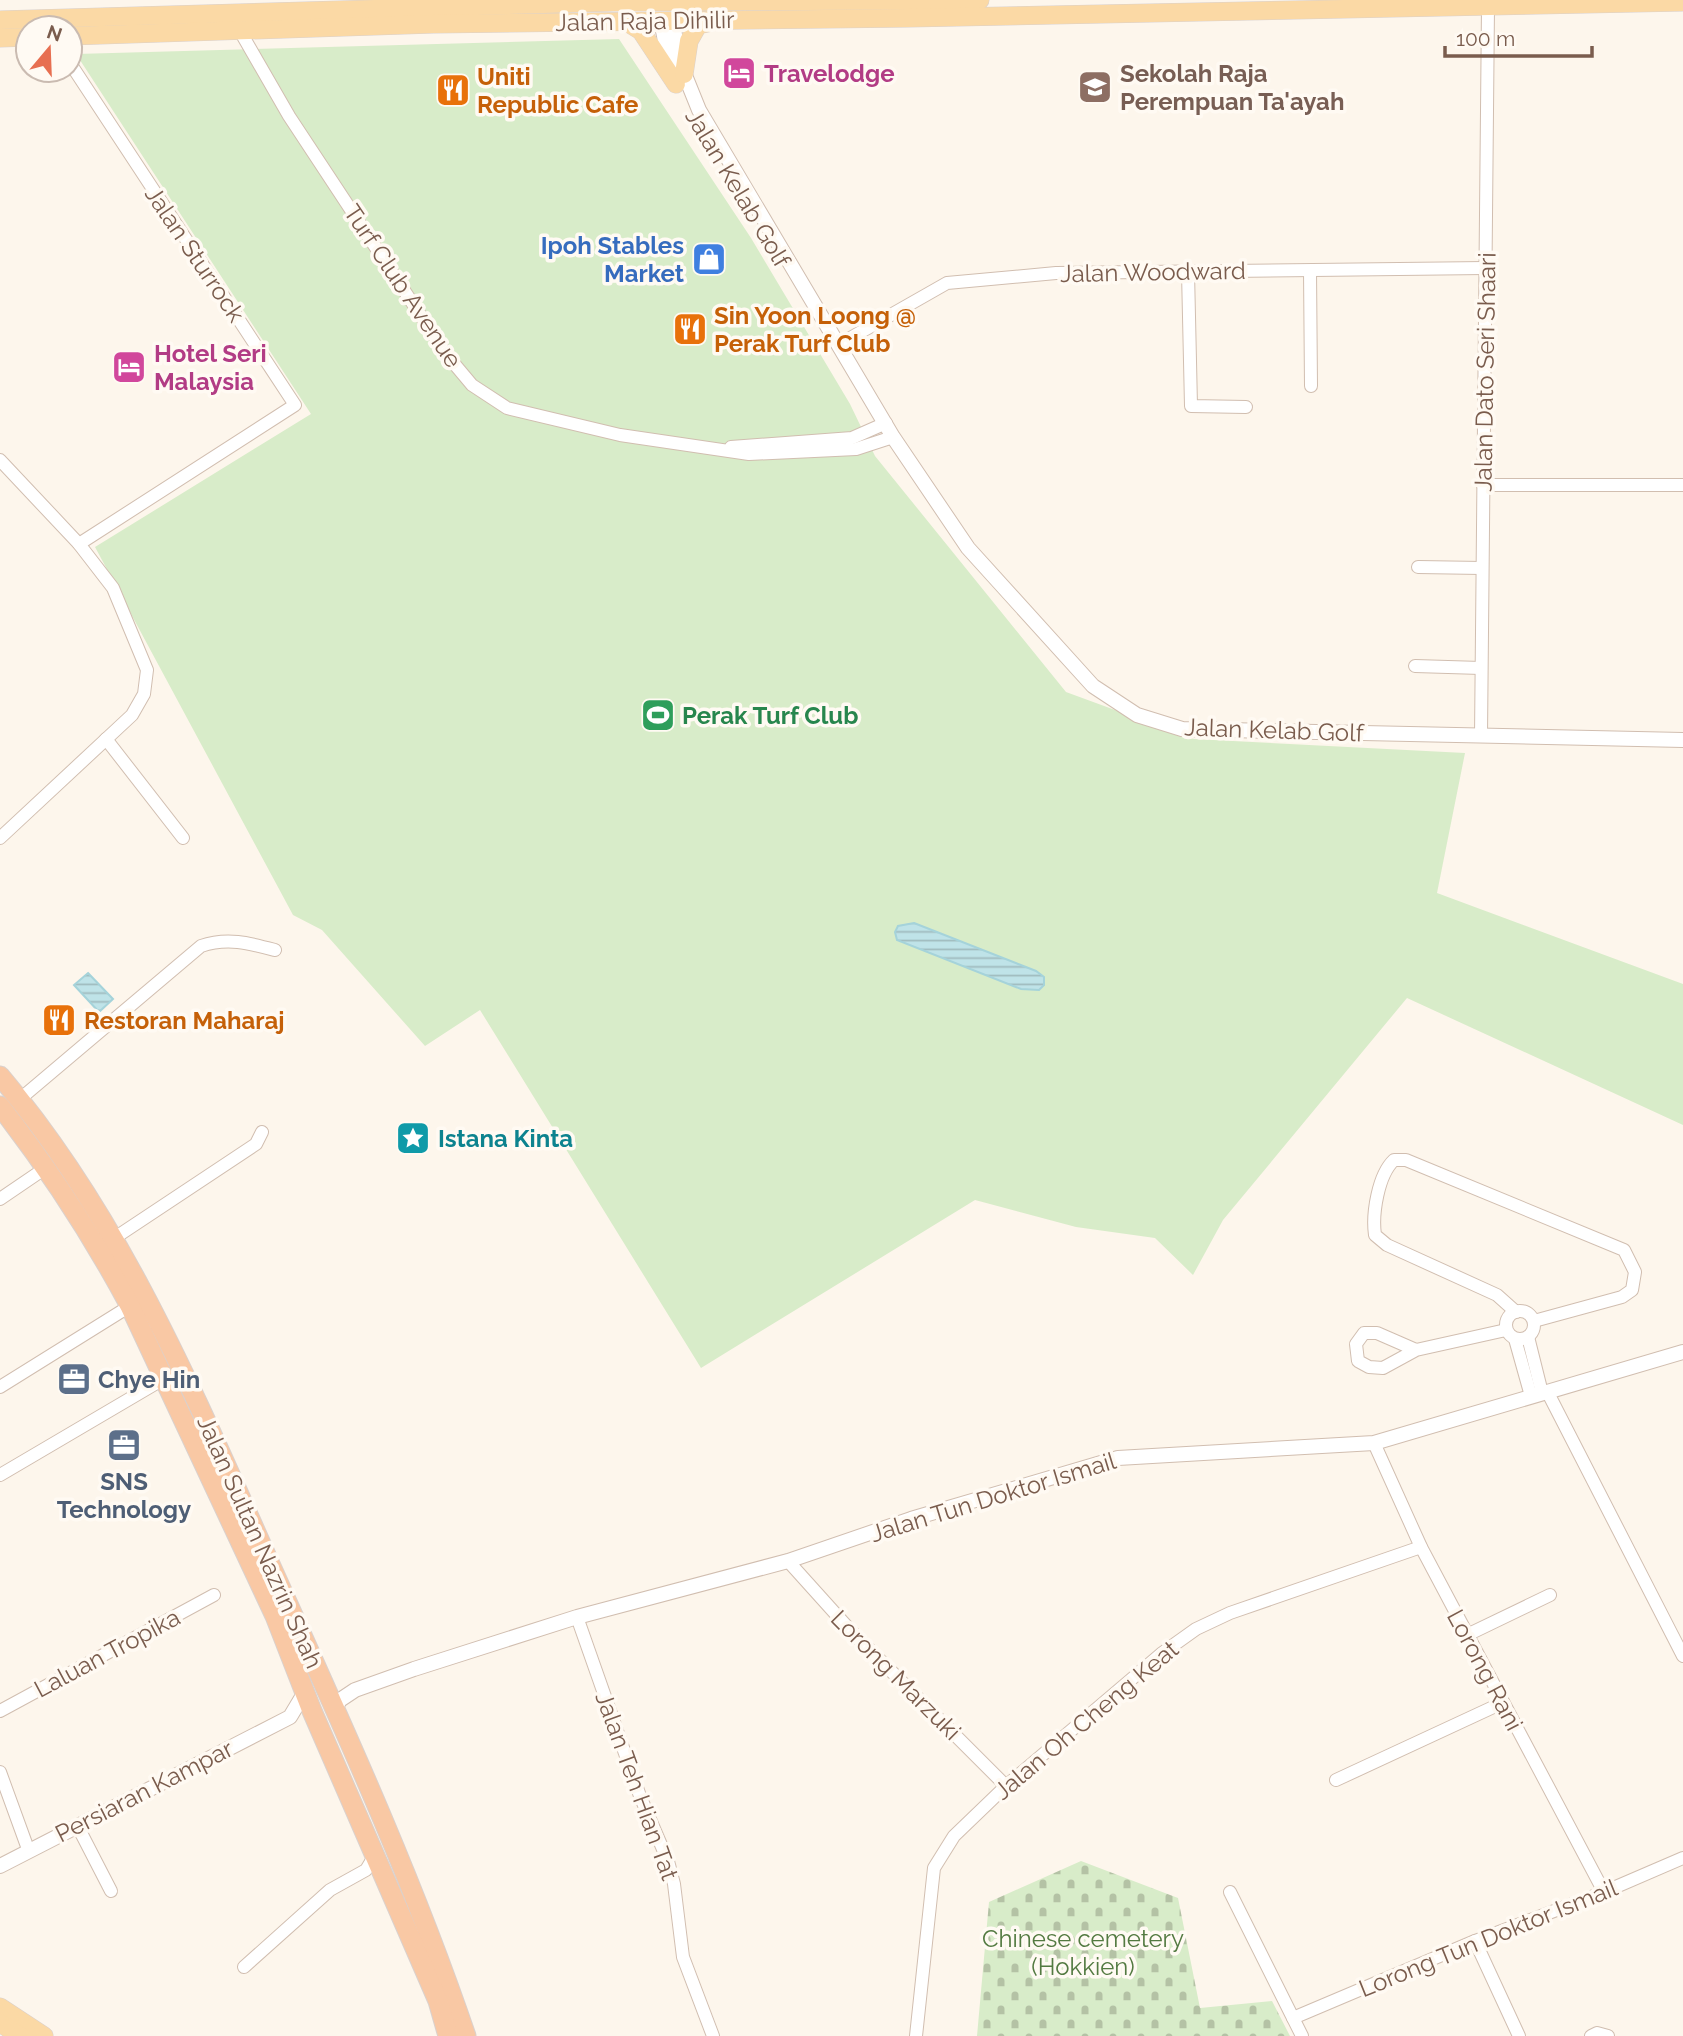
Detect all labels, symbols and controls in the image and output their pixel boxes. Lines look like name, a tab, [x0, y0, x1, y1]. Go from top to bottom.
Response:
street label: Jalan Raja Dihilir	[555, 5, 735, 37]
north arrow	[14, 14, 84, 84]
scale bar	[1445, 14, 1592, 58]
text: N	[44, 20, 65, 46]
text: 100 m	[1456, 26, 1515, 51]
hotel icon: Travelodge	[720, 54, 758, 92]
place label: Travelodge	[764, 59, 895, 88]
place label: Sekolah Raja Perempuan Ta'ayah	[1120, 59, 1344, 116]
place label: Uniti Republic Cafe	[477, 62, 638, 119]
school or university icon: Sekolah Raja Perempuan Ta'ayah	[1076, 68, 1114, 106]
restaurant icon: Uniti Republic Cafe	[434, 71, 472, 109]
street label: Jalan Kelab Golf	[679, 104, 797, 273]
street label: Jalan Sturrock	[139, 181, 251, 328]
street label: Turf Club Avenue	[338, 199, 468, 373]
place label: Ipoh Stables Market	[541, 231, 684, 288]
shop icon: Ipoh Stables Market	[690, 240, 728, 278]
street label: Jalan Dato Seri Shaari	[1468, 252, 1502, 492]
street label: Jalan Woodward	[1060, 256, 1246, 288]
place label: Sin Yoon Loong @ Perak Turf Club	[714, 301, 916, 358]
restaurant icon: Sin Yoon Loong @ Perak Turf Club	[671, 310, 709, 348]
place label: Hotel Seri Malaysia	[154, 339, 267, 396]
hotel icon: Hotel Seri Malaysia	[110, 348, 148, 386]
sports icon: Perak Turf Club	[639, 696, 677, 734]
place label: Perak Turf Club	[682, 701, 858, 730]
street label: Jalan Kelab Golf	[1184, 712, 1365, 748]
restaurant icon: Restoran Maharaj	[40, 1001, 78, 1039]
place label: Restoran Maharaj	[84, 1006, 284, 1035]
place icon: Istana Kinta	[394, 1119, 432, 1157]
place label: Istana Kinta	[438, 1124, 573, 1153]
office icon: Chye Hin	[55, 1360, 93, 1398]
place label: Chye Hin	[98, 1365, 200, 1394]
street label: Jalan Sultan Nazrin Shah	[191, 1411, 329, 1673]
office icon: SNS Technology	[105, 1426, 143, 1464]
street label: Jalan Tun Doktor Ismail	[867, 1446, 1120, 1548]
place label: SNS Technology	[57, 1467, 191, 1524]
street label: Laluan Tropika	[29, 1602, 185, 1704]
street label: Lorong Marzuki	[825, 1604, 967, 1746]
street label: Lorong Rani	[1441, 1604, 1529, 1736]
street label: Jalan Oh Cheng Keat	[988, 1634, 1184, 1806]
street label: Jalan Teh Hian Tat	[589, 1688, 685, 1884]
street label: Persiaran Kampar	[50, 1733, 238, 1848]
street label: Lorong Tun Doktor Ismail	[1355, 1873, 1622, 2003]
park label: Chinese cemetery (Hokkien)	[982, 1924, 1184, 1981]

